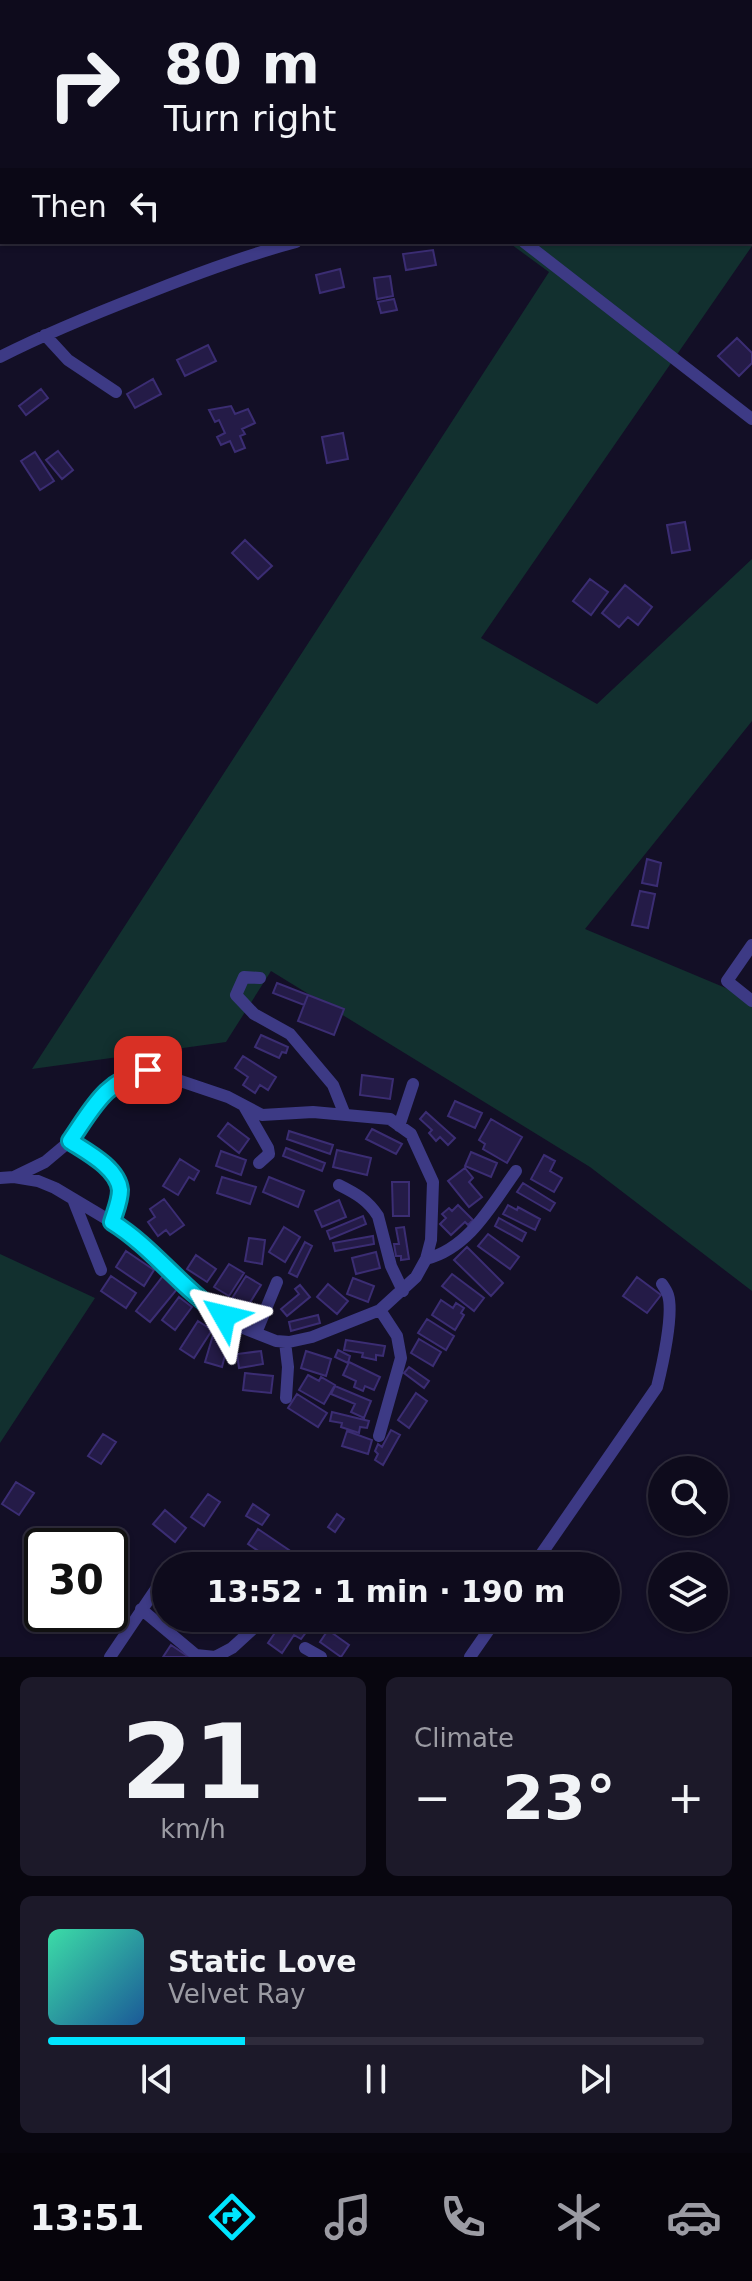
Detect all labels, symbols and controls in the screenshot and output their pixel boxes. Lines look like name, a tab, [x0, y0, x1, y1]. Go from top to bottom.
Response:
text: 80 m	[164, 31, 320, 96]
icon: right	[32, 32, 136, 136]
text: Turn right	[164, 98, 336, 139]
icon: left	[123, 184, 167, 228]
text: Then	[32, 189, 107, 224]
pin	[114, 1036, 182, 1104]
icon: arrive	[126, 1048, 170, 1092]
position arrow	[182, 1274, 266, 1358]
map controls	[648, 1456, 728, 1632]
button: search	[648, 1456, 728, 1536]
speed limit sign: 30	[24, 1528, 128, 1632]
button: layers	[648, 1552, 728, 1632]
text: 13:52 · 1 min · 190 m	[207, 1574, 565, 1609]
text: 21	[121, 1701, 265, 1823]
text: Climate	[414, 1723, 514, 1753]
text: 23°	[502, 1763, 616, 1833]
text: −	[414, 1772, 451, 1823]
text: +	[667, 1772, 704, 1823]
text: km/h	[160, 1814, 226, 1844]
text: Static Love	[168, 1944, 357, 1979]
text: Velvet Ray	[168, 1979, 306, 2009]
icon: previous	[135, 2057, 179, 2101]
icon: pause	[354, 2057, 398, 2101]
icon: next	[573, 2057, 617, 2101]
icon: directions	[204, 2189, 260, 2245]
icon: music	[320, 2189, 376, 2245]
icon: phone	[435, 2189, 491, 2245]
icon: climate	[551, 2189, 607, 2245]
icon: car	[666, 2189, 722, 2245]
text: 13:51	[30, 2197, 144, 2238]

